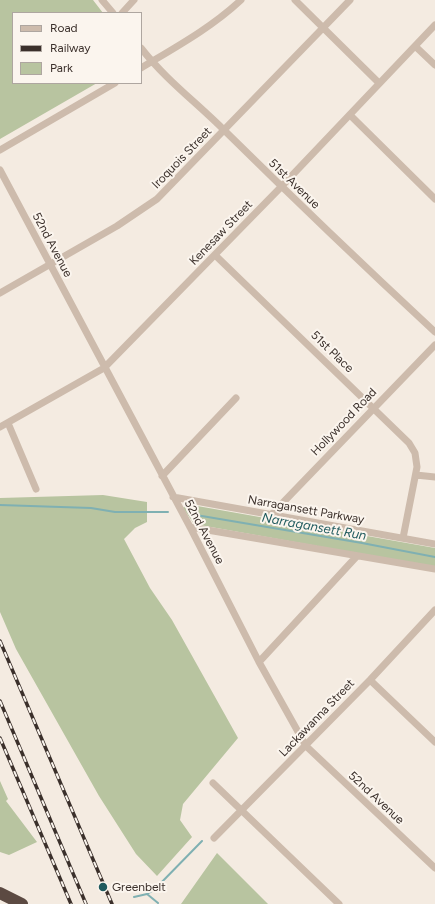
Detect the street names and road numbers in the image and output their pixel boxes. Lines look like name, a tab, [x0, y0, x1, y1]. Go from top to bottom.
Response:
street label: Iroquois Street	[149, 124, 215, 192]
street label: 51st Avenue	[265, 156, 323, 212]
street label: Kenesaw Street	[186, 198, 256, 268]
street label: 52nd Avenue	[29, 210, 75, 280]
street label: 51st Place	[308, 328, 356, 376]
street label: Hollywood Road	[308, 385, 380, 459]
street label: Narragansett Parkway	[247, 493, 365, 527]
street label: 52nd Avenue	[181, 497, 227, 567]
street label: Lackawanna Street	[276, 676, 358, 760]
street label: 52nd Avenue	[345, 769, 407, 827]

